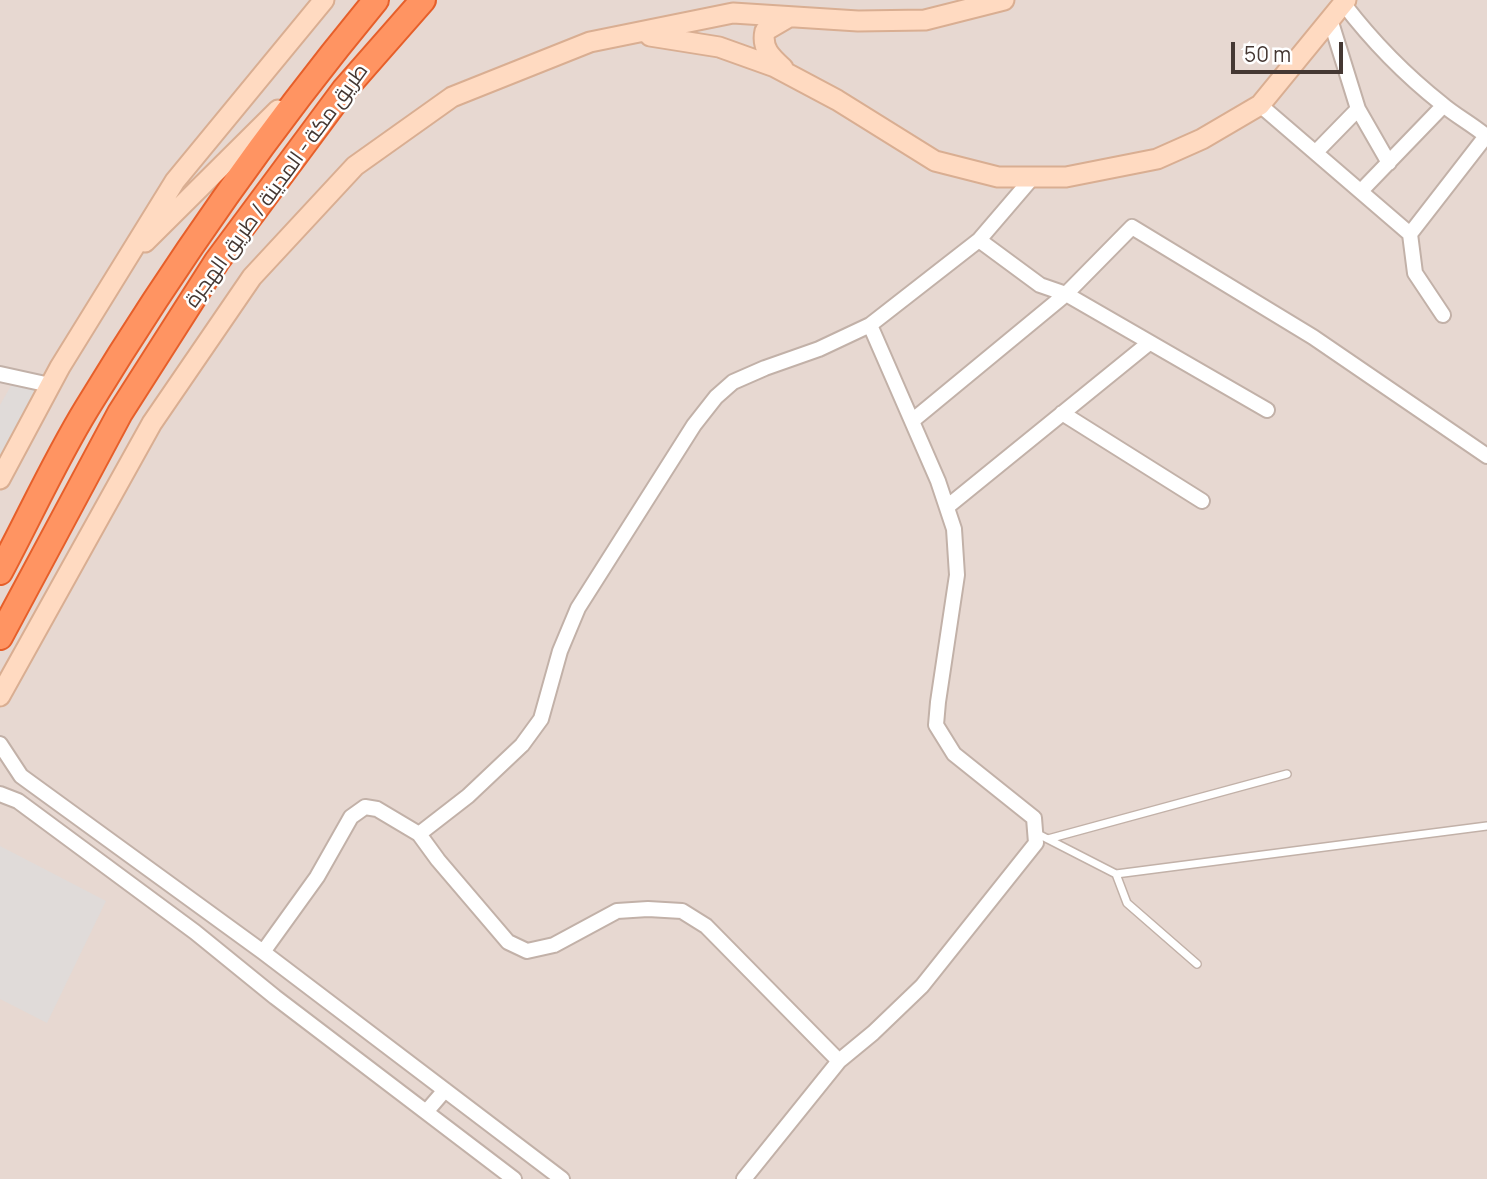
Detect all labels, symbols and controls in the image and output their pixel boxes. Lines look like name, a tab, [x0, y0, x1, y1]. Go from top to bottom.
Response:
scale bar	[1235, 28, 1347, 72]
text: 50 m	[1244, 40, 1291, 68]
street label: طريق مكة - المدينة / طريق الهجرة	[180, 59, 374, 313]

